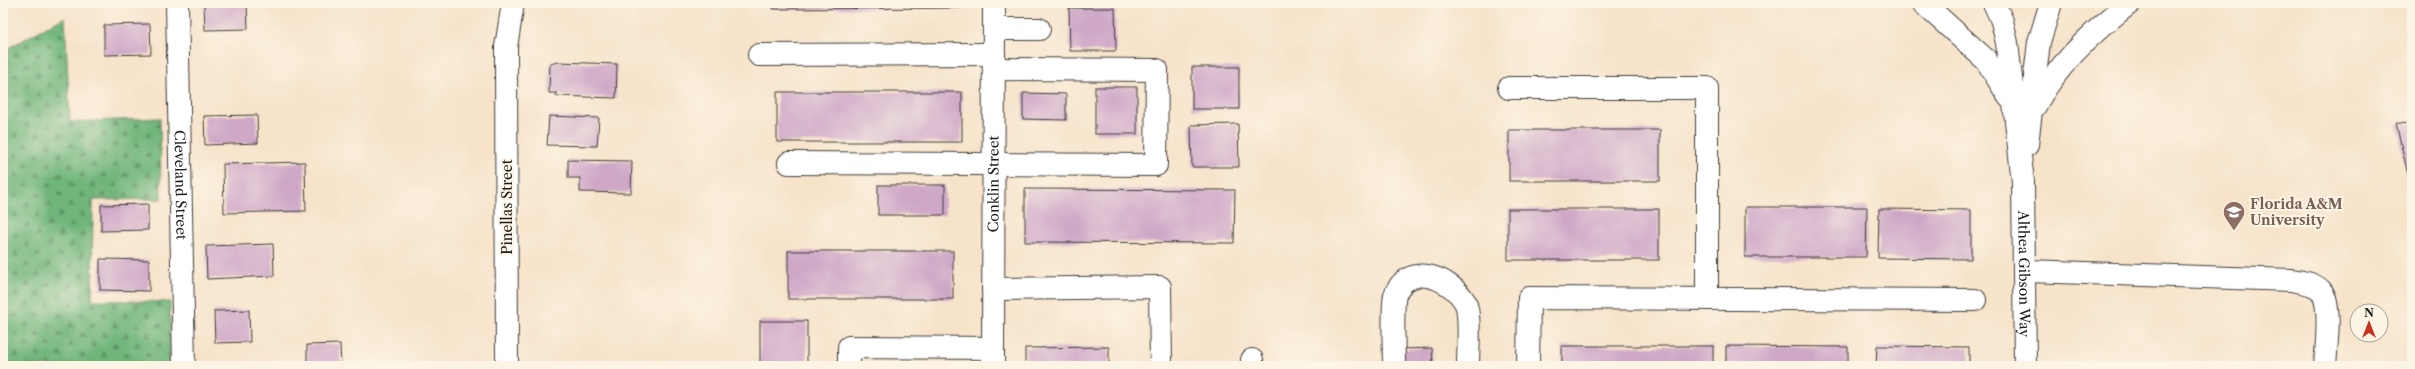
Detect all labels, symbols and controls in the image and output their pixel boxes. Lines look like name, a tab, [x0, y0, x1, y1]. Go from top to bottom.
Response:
street label: Cleveland Street	[170, 130, 191, 240]
street label: Conklin Street	[984, 135, 1003, 232]
street label: Pinellas Street	[498, 159, 516, 255]
place label: Florida A&M University	[2250, 195, 2343, 229]
school or university icon: Florida A&M University	[2221, 199, 2247, 232]
street label: Althea Gibson Way	[2014, 209, 2034, 337]
north arrow	[2349, 303, 2389, 343]
text: N	[2364, 306, 2374, 320]

